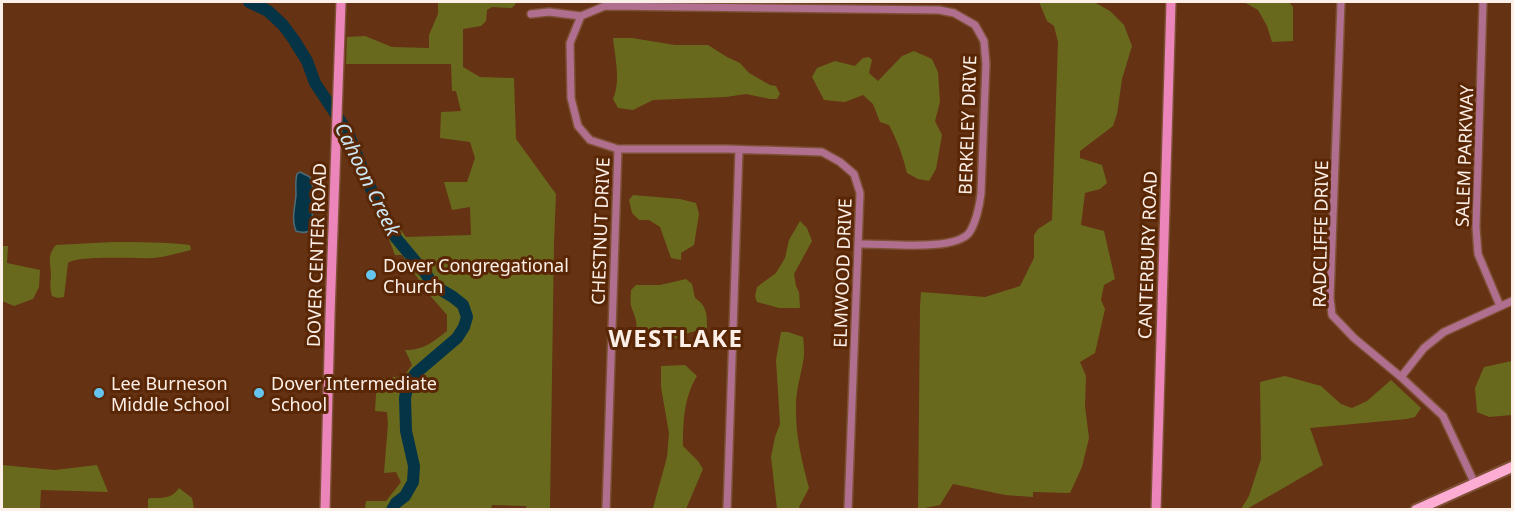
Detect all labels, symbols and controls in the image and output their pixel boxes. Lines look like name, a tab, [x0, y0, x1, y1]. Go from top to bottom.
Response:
street label: BERKELEY DRIVE	[953, 55, 981, 195]
street label: SALEM PARKWAY	[1450, 84, 1479, 228]
water label: Cahoon Creek	[329, 118, 408, 241]
street label: CHESTNUT DRIVE	[585, 157, 615, 305]
street label: RADCLIFFE DRIVE	[1307, 160, 1333, 308]
street label: DOVER CENTER ROAD	[301, 163, 331, 347]
street label: CANTERBURY ROAD	[1132, 171, 1162, 339]
street label: ELMWOOD DRIVE	[827, 198, 857, 348]
place label: Dover Congregational Church	[383, 253, 569, 298]
marker: Dover Congregational Church	[364, 268, 378, 282]
district label: WESTLAKE	[608, 321, 744, 354]
place label: Lee Burneson Middle School	[111, 371, 230, 416]
place label: Dover Intermediate School	[271, 371, 437, 416]
marker: Lee Burneson Middle School	[92, 386, 106, 400]
marker: Dover Intermediate School	[252, 386, 266, 400]

